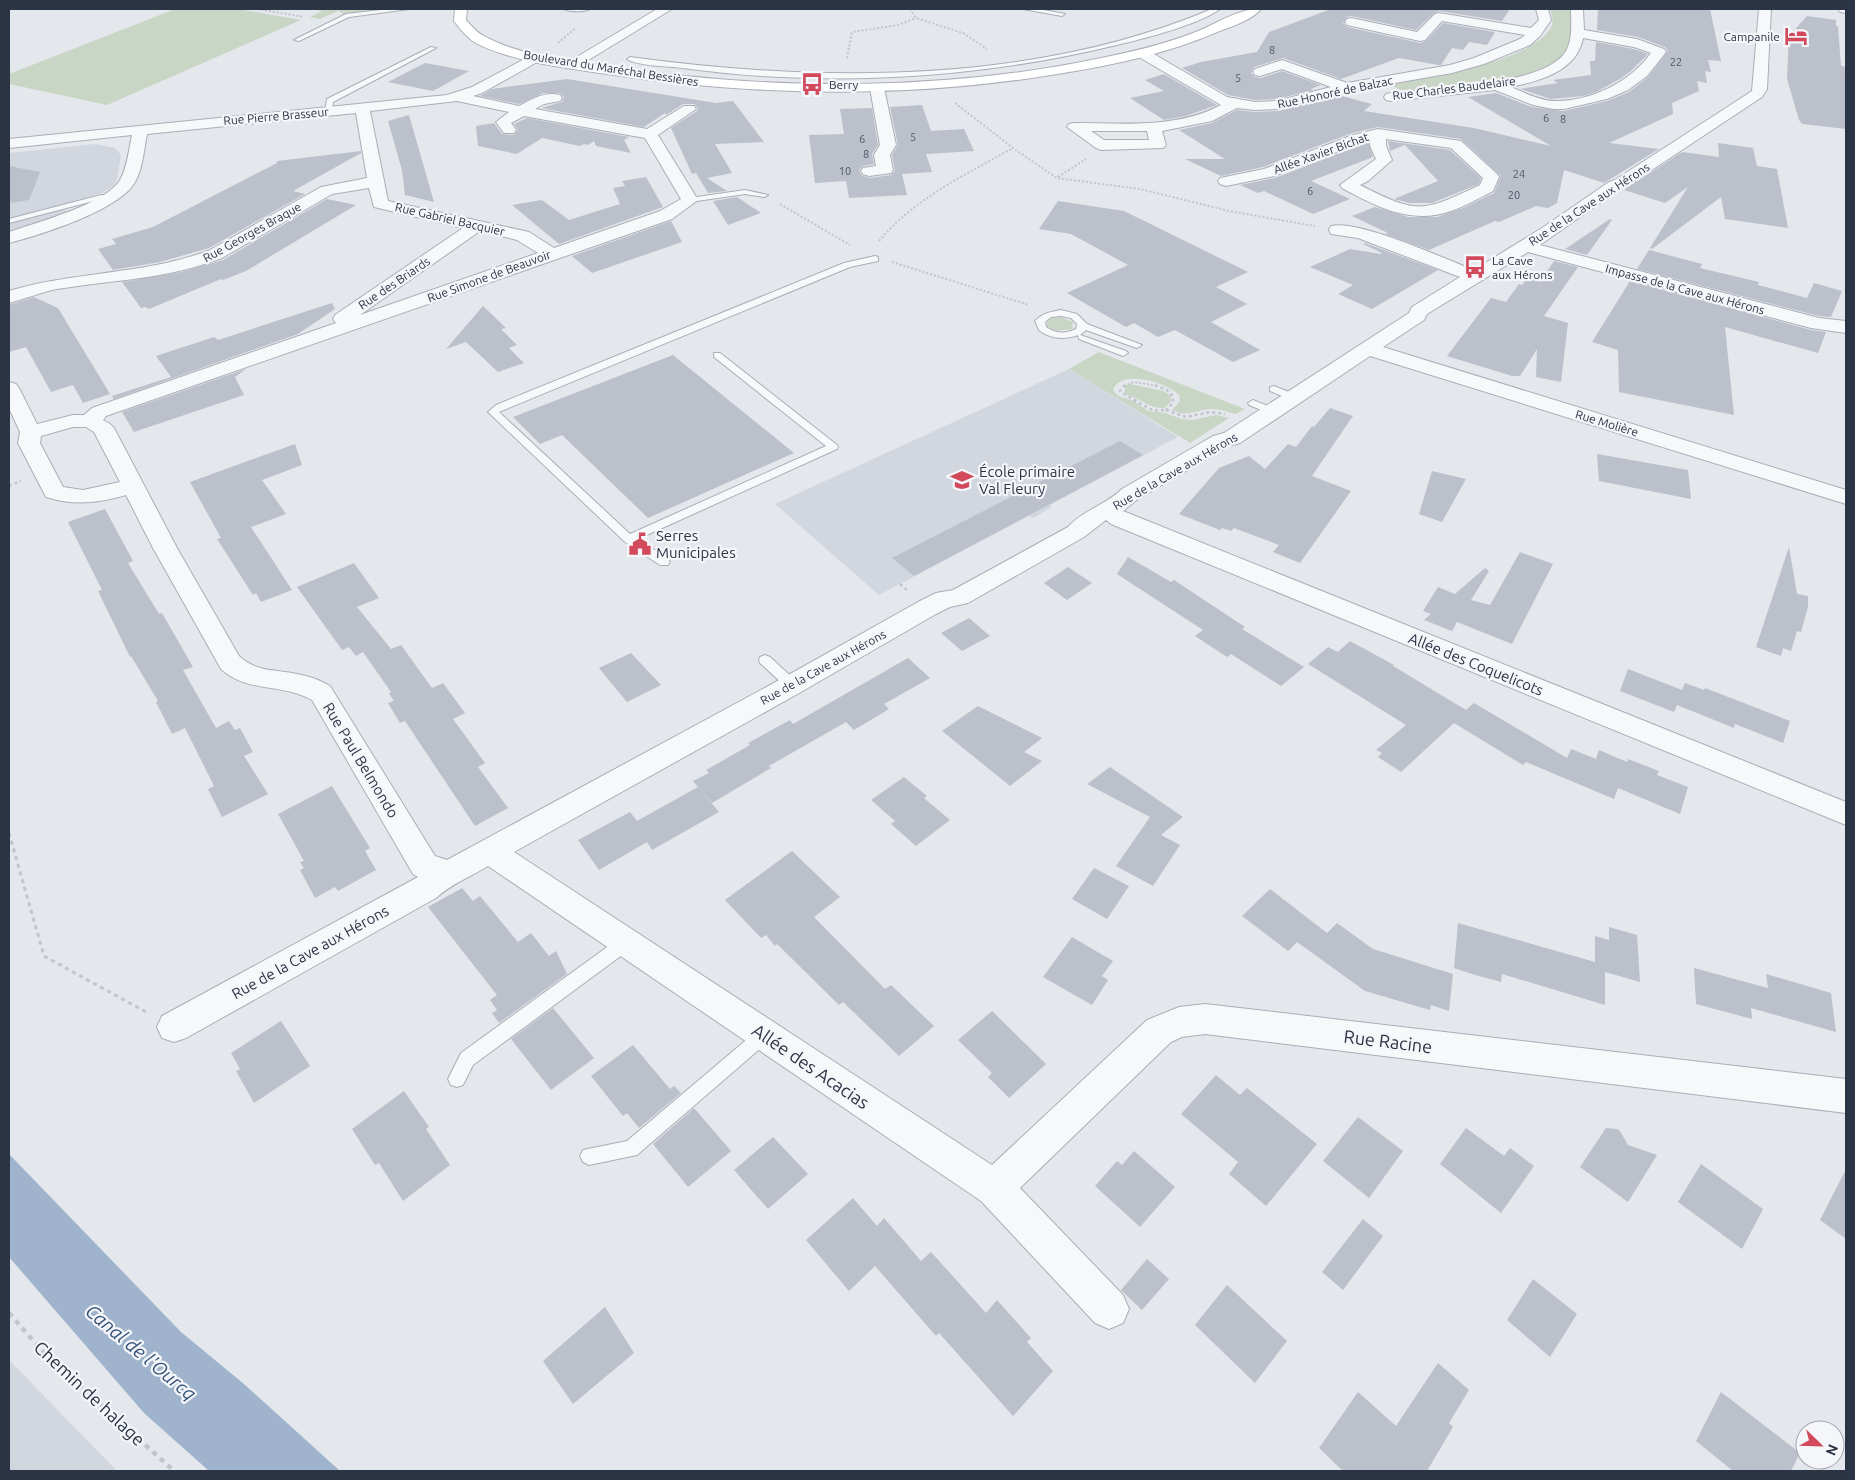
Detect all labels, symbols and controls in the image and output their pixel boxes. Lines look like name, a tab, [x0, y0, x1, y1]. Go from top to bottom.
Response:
hotel icon: Campanile	[1783, 23, 1809, 49]
place label: Campanile	[1723, 30, 1780, 43]
house number: 8	[1269, 44, 1275, 56]
street label: Boulevard du Maréchal Bessières	[523, 48, 699, 88]
house number: 22	[1670, 56, 1682, 68]
bus stop icon: Berry	[799, 71, 825, 97]
house number: 5	[1235, 72, 1241, 84]
street label: Rue Honoré de Balzac	[1276, 73, 1394, 111]
street label: Rue Charles Baudelaire	[1392, 74, 1516, 102]
place label: Berry	[829, 78, 859, 91]
street label: Rue Pierre Brasseur	[223, 105, 330, 127]
house number: 6	[1543, 112, 1549, 124]
house number: 8	[1560, 113, 1566, 125]
street label: Allée Xavier Bichat	[1272, 130, 1371, 176]
house number: 5	[910, 131, 916, 143]
house number: 6	[859, 133, 865, 145]
house number: 8	[863, 148, 869, 160]
street label: Rue de la Cave aux Hérons	[1526, 160, 1652, 248]
house number: 10	[839, 165, 851, 177]
house number: 24	[1513, 168, 1525, 180]
house number: 6	[1307, 185, 1313, 197]
house number: 20	[1508, 189, 1520, 201]
street label: Rue Georges Braque	[201, 200, 303, 264]
street label: Rue Gabriel Bacquier	[394, 200, 507, 238]
street label: Rue Simone de Beauvoir	[425, 247, 553, 304]
street label: Rue des Briards	[356, 254, 432, 312]
bus stop icon: La Cave aux Hérons	[1462, 254, 1488, 280]
place label: La Cave aux Hérons	[1492, 254, 1552, 281]
street label: Impasse de la Cave aux Hérons	[1604, 261, 1766, 317]
street label: Rue Molière	[1574, 407, 1640, 439]
street label: Rue de la Cave aux Hérons	[1111, 430, 1239, 512]
place label: École primaire Val Fleury	[979, 463, 1075, 497]
school or university icon: École primaire Val Fleury	[949, 467, 975, 493]
place label: Serres Municipales	[656, 527, 736, 561]
public building icon: Serres Municipales	[627, 531, 653, 557]
street label: Rue de la Cave aux Hérons	[758, 627, 888, 707]
street label: Allée des Coquelicots	[1406, 629, 1546, 699]
street label: Rue Paul Belmondo	[320, 699, 402, 821]
street label: Rue de la Cave aux Hérons	[229, 902, 391, 1002]
street label: Allée des Acacias	[749, 1020, 873, 1113]
street label: Rue Racine	[1343, 1026, 1433, 1056]
water label: Canal de l'Ourcq	[81, 1299, 201, 1405]
street label: Chemin de halage	[31, 1337, 149, 1449]
north arrow	[1795, 1420, 1845, 1470]
text: N	[1823, 1442, 1841, 1458]

